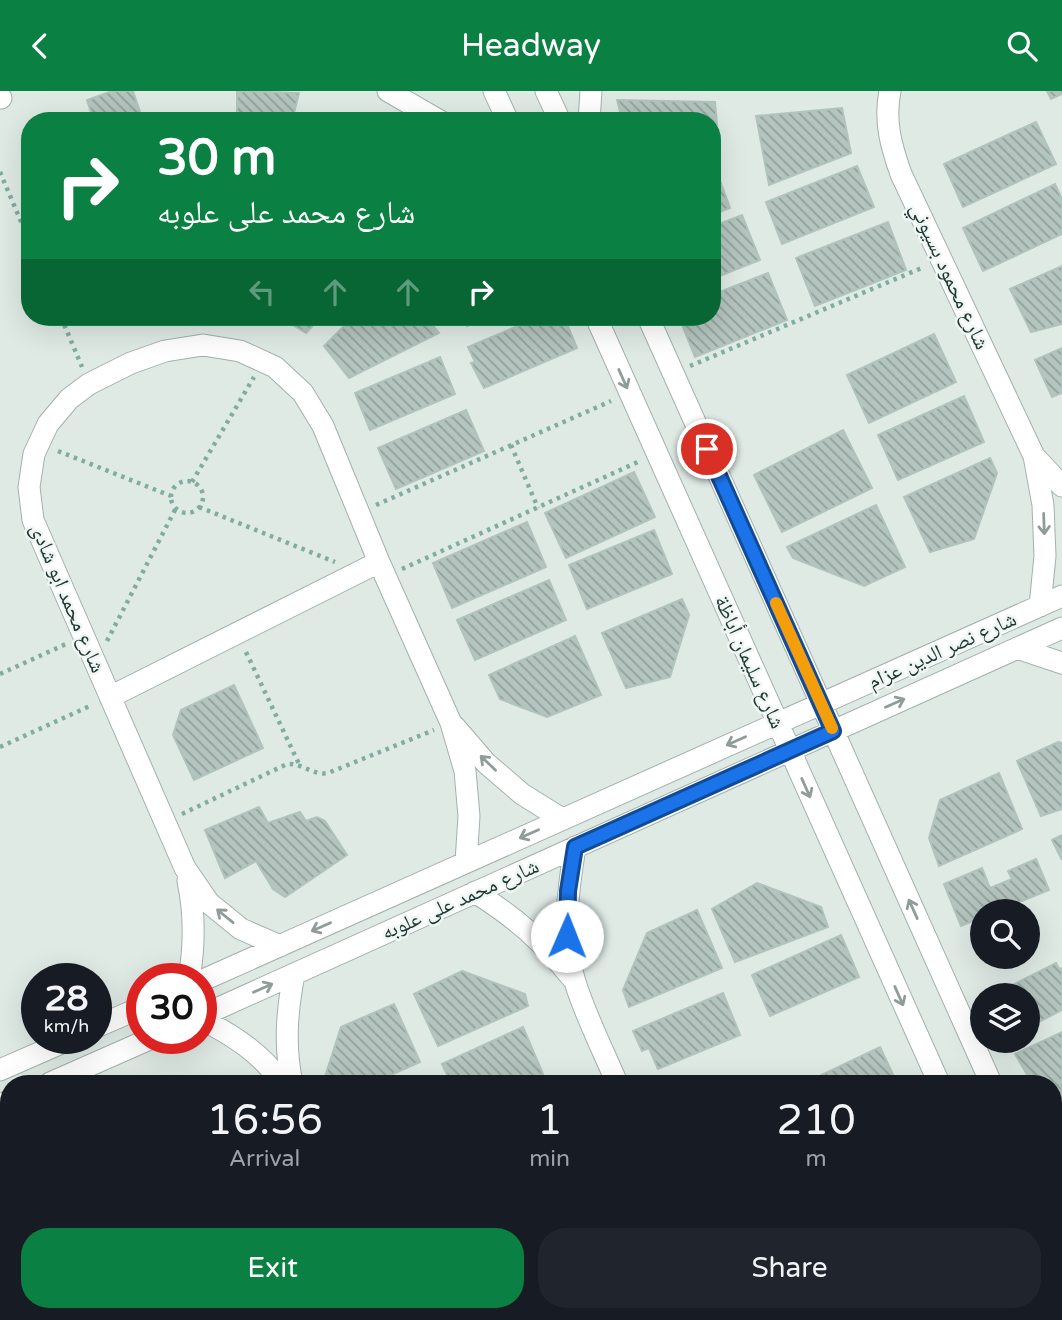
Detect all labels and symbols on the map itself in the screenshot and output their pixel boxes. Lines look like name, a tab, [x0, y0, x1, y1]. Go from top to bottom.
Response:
street label: شارع محمود بسيوني	[902, 199, 994, 355]
one-way arrow	[617, 368, 630, 389]
pin	[677, 419, 737, 479]
one-way arrow	[1037, 512, 1050, 535]
street label: شارع محمد ابو شادى	[25, 520, 110, 677]
street label: شارع سليمان أباظة	[709, 591, 791, 733]
street label: شارع نصر الدين عزام	[864, 606, 1021, 695]
one-way arrow	[884, 696, 905, 709]
one-way arrow	[726, 735, 748, 748]
one-way arrow	[480, 755, 497, 772]
one-way arrow	[800, 777, 813, 798]
one-way arrow	[518, 828, 540, 841]
street label: شارع محمد على علوبه	[378, 854, 543, 945]
position arrow	[530, 899, 604, 973]
one-way arrow	[906, 899, 919, 920]
one-way arrow	[216, 908, 234, 924]
one-way arrow	[311, 921, 332, 934]
speed limit sign: 30	[126, 963, 217, 1054]
one-way arrow	[253, 980, 274, 993]
one-way arrow	[893, 984, 906, 1006]

